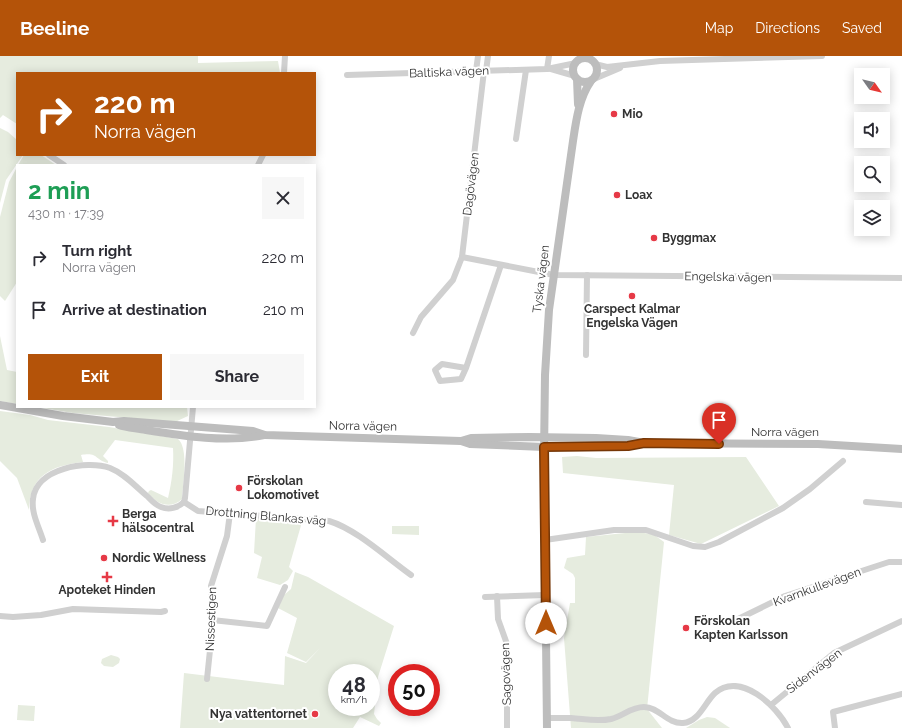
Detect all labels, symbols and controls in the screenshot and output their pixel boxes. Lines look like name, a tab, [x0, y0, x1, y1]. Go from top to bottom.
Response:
text: Beeline	[20, 17, 89, 39]
text: Map	[705, 20, 733, 36]
text: Directions	[755, 20, 820, 36]
text: Saved	[842, 20, 882, 36]
street label: Baltiska vägen	[409, 64, 489, 80]
north arrow	[854, 68, 890, 104]
map controls	[854, 68, 890, 236]
text: 220 m	[94, 87, 176, 120]
icon: right	[28, 88, 80, 140]
place label: Mio	[622, 107, 643, 121]
marker: Mio	[609, 109, 619, 119]
button: sound	[854, 112, 890, 148]
text: Norra vägen	[94, 121, 196, 142]
street label: Dagövägen	[460, 152, 482, 216]
button: search	[854, 156, 890, 192]
text: 2 min	[28, 176, 90, 205]
button: close	[262, 177, 304, 219]
place label: Loax	[625, 188, 653, 202]
marker: Loax	[612, 190, 622, 200]
button: layers	[854, 200, 890, 236]
text: 430 m · 17:39	[28, 206, 104, 221]
place label: Byggmax	[662, 231, 717, 245]
marker: Byggmax	[649, 233, 659, 243]
text: Turn right	[62, 242, 132, 260]
street label: Tyska vägen	[530, 244, 552, 314]
icon: right	[28, 247, 50, 269]
text: 220 m	[262, 249, 304, 267]
text: Norra vägen	[62, 260, 136, 275]
street label: Engelska vägen	[684, 269, 772, 285]
marker: Carspect Kalmar Engelska Vägen	[627, 291, 637, 301]
icon: arrive	[28, 299, 50, 321]
text: Arrive at destination	[62, 301, 207, 319]
text: 210 m	[263, 301, 304, 319]
place label: Carspect Kalmar Engelska Vägen	[584, 302, 680, 330]
button: Exit	[28, 354, 162, 400]
button: Share	[170, 354, 304, 400]
pin	[702, 403, 736, 444]
icon: arrive	[708, 409, 730, 431]
street label: Norra vägen	[329, 418, 397, 434]
street label: Norra vägen	[751, 425, 819, 439]
place label: Förskolan Lokomotivet	[247, 474, 319, 502]
marker: Förskolan Lokomotivet	[234, 483, 244, 493]
street label: Drottning Blankas väg	[205, 504, 327, 528]
place label: Berga hälsocentral	[122, 507, 194, 535]
marker: Berga hälsocentral	[107, 515, 119, 527]
place label: Nordic Wellness	[112, 551, 206, 565]
marker: Nordic Wellness	[99, 553, 109, 563]
street label: Kvarnkullevägen	[771, 565, 863, 609]
marker: Apoteket Hinden	[102, 572, 112, 582]
place label: Apoteket Hinden	[59, 583, 155, 597]
street label: Nissestigen	[203, 587, 219, 651]
position arrow	[525, 602, 567, 644]
place label: Förskolan Kapten Karlsson	[694, 614, 788, 642]
marker: Förskolan Kapten Karlsson	[681, 623, 691, 633]
street label: Sagovägen	[498, 643, 514, 705]
street label: Sidenvägen	[784, 646, 844, 696]
speed limit sign: 50	[388, 664, 440, 716]
text: 48	[342, 673, 366, 697]
text: km/h	[341, 694, 367, 705]
place label: Nya vattentornet	[210, 707, 307, 721]
marker: Nya vattentornet	[310, 709, 320, 719]

